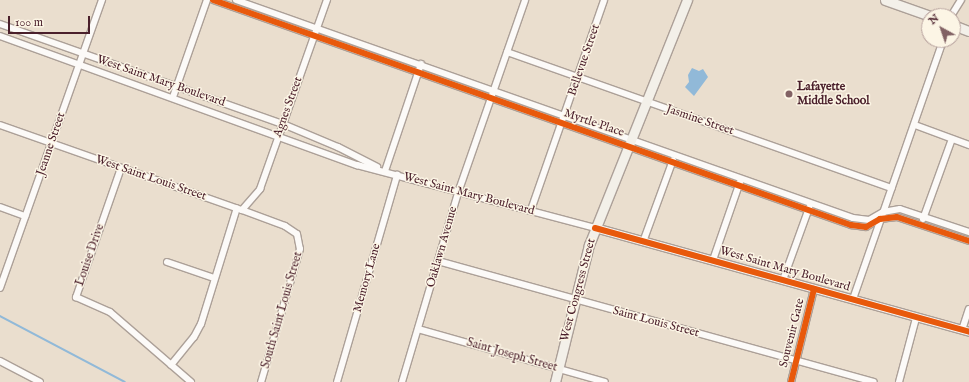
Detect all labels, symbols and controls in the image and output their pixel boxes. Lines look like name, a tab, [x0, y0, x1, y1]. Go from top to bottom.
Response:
scale bar	[10, 8, 92, 34]
north arrow	[921, 8, 961, 48]
text: N	[926, 11, 942, 28]
text: 100 m	[15, 15, 43, 30]
street label: Bellevue Street	[565, 22, 603, 98]
street label: West Saint Mary Boulevard	[95, 52, 227, 110]
street label: Agnes Street	[270, 75, 306, 139]
place label: Lafayette Middle School	[797, 80, 869, 108]
marker: Lafayette Middle School	[784, 89, 794, 99]
street label: Jasmine Street	[664, 102, 736, 138]
street label: Myrtle Place	[562, 106, 626, 140]
street label: Jeanne Street	[33, 110, 69, 178]
street label: West Saint Louis Street	[94, 152, 208, 204]
street label: West Saint Mary Boulevard	[402, 170, 536, 218]
street label: Oaklawn Avenue	[424, 205, 460, 289]
street label: Louise Drive	[73, 222, 107, 288]
street label: West Congress Street	[557, 237, 599, 343]
street label: Memory Lane	[350, 242, 384, 314]
street label: West Saint Mary Boulevard	[718, 243, 852, 295]
street label: South Saint Louis Street	[258, 250, 306, 370]
street label: Souvenir Gate	[776, 297, 808, 369]
street label: Saint Louis Street	[611, 304, 701, 340]
street label: Saint Joseph Street	[465, 335, 559, 375]

